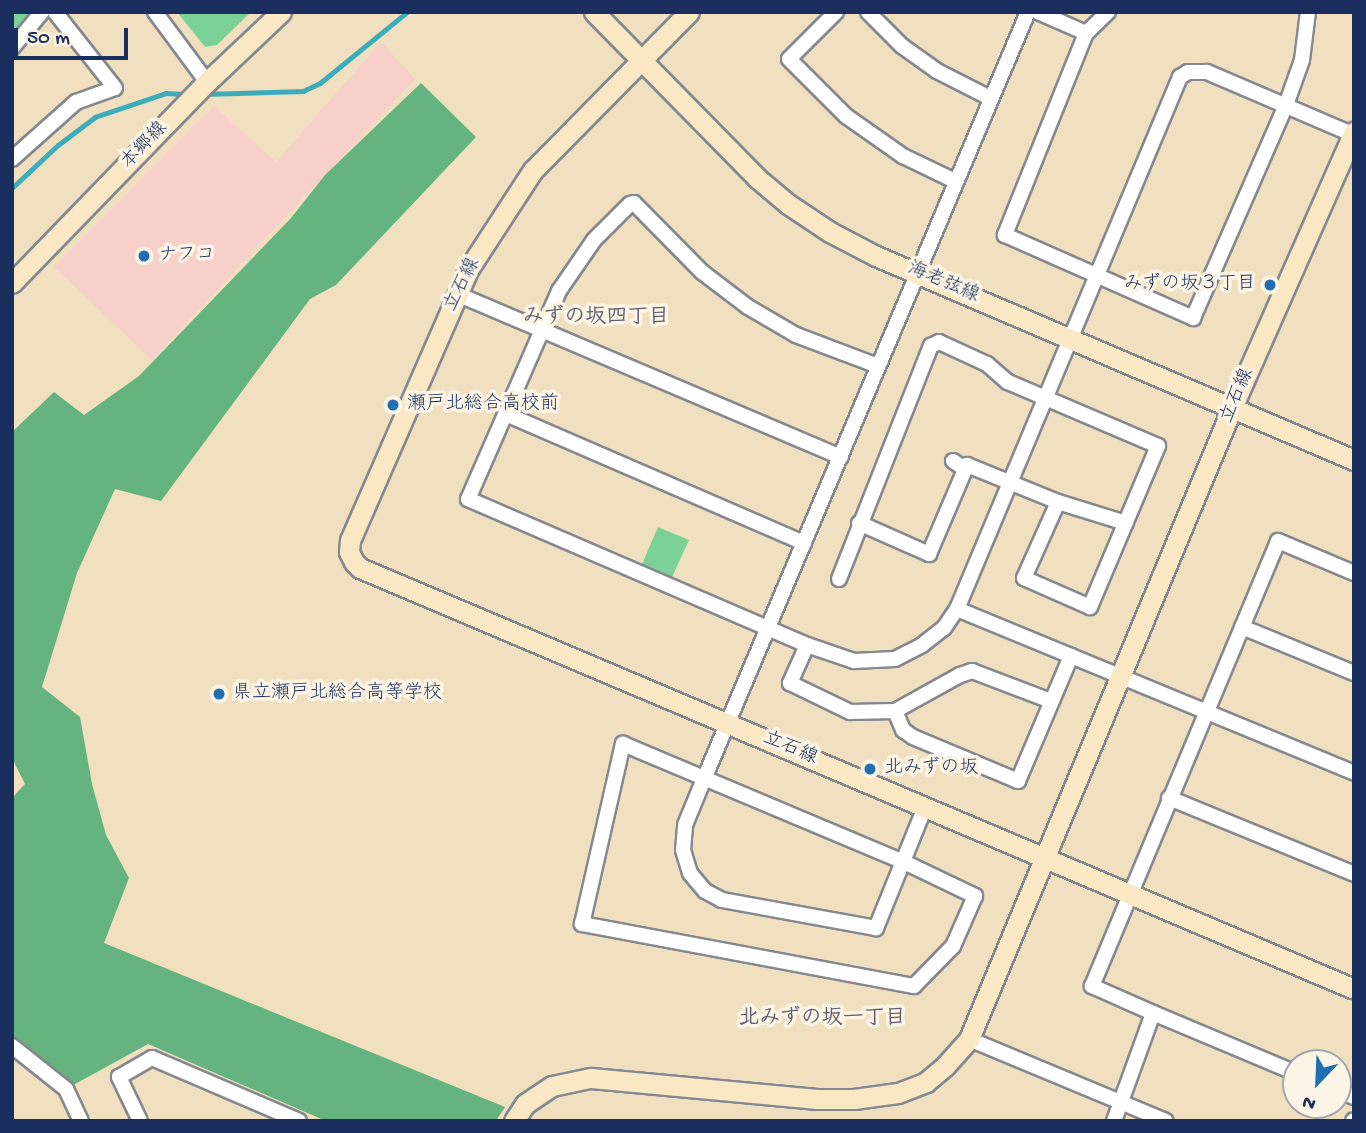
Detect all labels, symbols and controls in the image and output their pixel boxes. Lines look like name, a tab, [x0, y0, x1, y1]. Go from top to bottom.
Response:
scale bar	[18, 14, 131, 58]
text: 50 m	[27, 27, 70, 52]
street label: 本郷線	[117, 118, 173, 174]
place label: ナフコ	[158, 245, 215, 267]
marker: ナフコ	[136, 248, 152, 264]
street label: 立石線	[440, 254, 486, 316]
street label: 海老弦線	[904, 258, 982, 308]
place label: みずの坂３丁目	[1123, 274, 1256, 296]
marker: みずの坂３丁目	[1262, 277, 1278, 293]
district label: みずの坂四丁目	[523, 306, 669, 332]
street label: 立石線	[1216, 365, 1260, 427]
place label: 瀬戸北総合高校前	[407, 394, 559, 416]
marker: 瀬戸北総合高校前	[385, 397, 401, 413]
place label: 県立瀬戸北総合高等学校	[233, 683, 442, 705]
marker: 県立瀬戸北総合高等学校	[211, 686, 227, 702]
street label: 立石線	[759, 727, 821, 771]
place label: 北みずの坂	[884, 758, 979, 780]
marker: 北みずの坂	[862, 761, 878, 777]
district label: 北みずの坂一丁目	[738, 1007, 906, 1033]
north arrow	[1282, 1049, 1352, 1119]
text: N	[1299, 1089, 1320, 1115]

